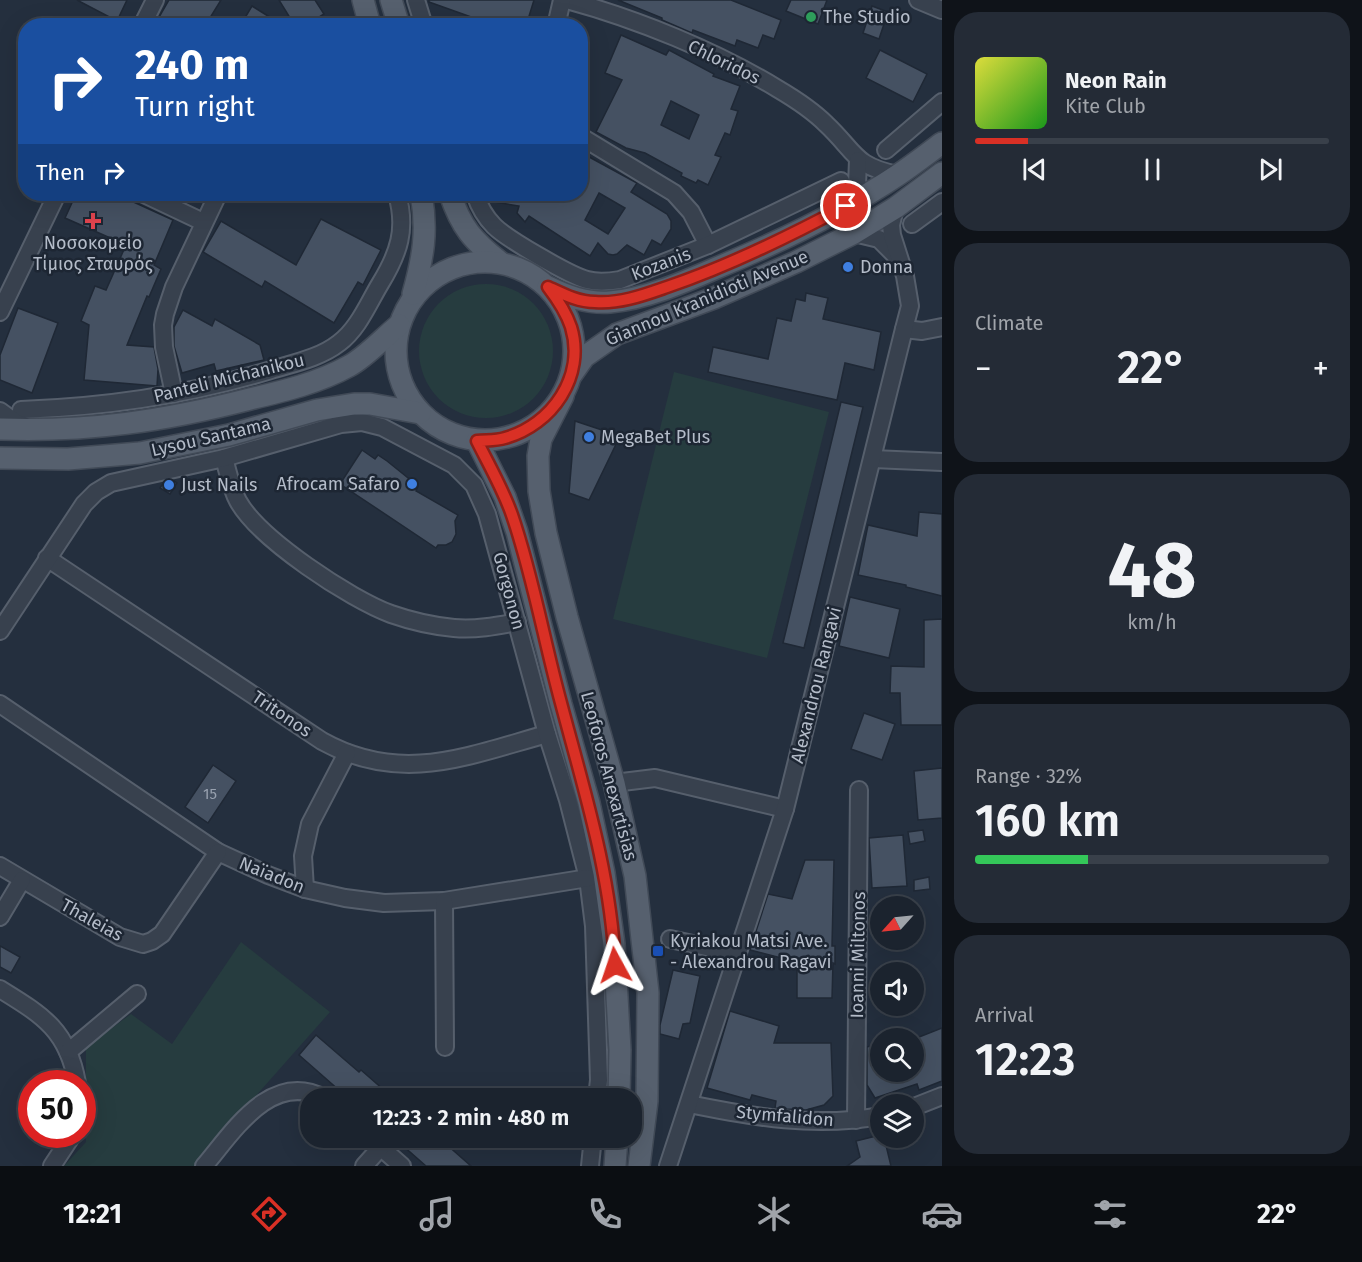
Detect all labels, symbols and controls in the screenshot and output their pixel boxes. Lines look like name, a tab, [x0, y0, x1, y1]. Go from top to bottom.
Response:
place label: The Studio	[823, 6, 911, 28]
marker: The Studio	[804, 10, 818, 24]
street label: Chloridos	[684, 35, 764, 89]
text: 240 m	[135, 40, 249, 90]
icon: right	[36, 42, 114, 120]
text: Neon Rain	[1065, 67, 1167, 94]
text: Turn right	[135, 91, 255, 123]
text: Kite Club	[1065, 94, 1146, 118]
icon: previous	[1018, 153, 1051, 186]
icon: pause	[1136, 153, 1169, 186]
icon: next	[1254, 153, 1287, 186]
icon: right	[97, 156, 130, 189]
text: Then	[36, 159, 85, 186]
pin	[820, 180, 871, 231]
icon: arrive	[829, 189, 862, 222]
marker: Νοσοκομείο Τίμιος Σταυρός	[84, 212, 102, 230]
place label: Νοσοκομείο Τίμιος Σταυρός	[33, 232, 154, 275]
street label: Kozanis	[628, 243, 694, 285]
street label: Giannou Kranidioti Avenue	[602, 245, 812, 351]
place label: Donna	[860, 256, 913, 278]
marker: Donna	[841, 260, 855, 274]
text: Climate	[975, 311, 1043, 335]
text: 22°	[1117, 341, 1187, 395]
street label: Panteli Michanikou	[151, 349, 307, 407]
text: −	[975, 349, 992, 389]
text: +	[1313, 349, 1329, 389]
street label: Lysou Santama	[149, 413, 273, 461]
place label: MegaBet Plus	[601, 426, 710, 448]
marker: MegaBet Plus	[582, 430, 596, 444]
place label: Afrocam Safaro	[276, 473, 400, 495]
place label: Just Nails	[181, 474, 257, 496]
marker: Afrocam Safaro	[405, 477, 419, 491]
marker: Just Nails	[162, 478, 176, 492]
text: 48	[1107, 524, 1197, 618]
street label: Gorgonon	[488, 550, 530, 632]
street label: Alexandrou Rangavi	[786, 605, 846, 765]
text: km/h	[1127, 610, 1177, 634]
street label: Tritonos	[248, 686, 316, 742]
street label: Leoforos Anexartisias	[576, 689, 642, 863]
text: Range · 32%	[975, 764, 1082, 788]
house number: 15	[203, 785, 217, 803]
text: 160 km	[975, 794, 1120, 848]
street label: Naïadon	[236, 852, 308, 898]
street label: Ioanni Miltonos	[846, 891, 870, 1019]
street label: Thaleias	[57, 894, 127, 946]
north arrow	[870, 896, 924, 950]
map controls	[870, 896, 924, 1148]
place label: Kyriakou Matsi Ave. - Alexandrou Ragavi	[670, 930, 832, 973]
position arrow	[583, 933, 647, 997]
marker: Kyriakou Matsi Ave. - Alexandrou Ragavi	[651, 944, 665, 958]
button: sound	[870, 962, 924, 1016]
text: Arrival	[975, 1003, 1034, 1027]
button: search	[870, 1028, 924, 1082]
text: 12:23	[975, 1033, 1075, 1087]
speed limit sign: 50	[18, 1070, 96, 1148]
button: layers	[870, 1094, 924, 1148]
street label: Stymfalidon	[735, 1101, 835, 1131]
text: 12:23 · 2 min · 480 m	[373, 1104, 569, 1131]
icon: directions	[248, 1193, 290, 1235]
icon: music	[416, 1193, 458, 1235]
icon: phone	[584, 1193, 626, 1235]
icon: climate	[753, 1193, 795, 1235]
icon: car	[921, 1193, 963, 1235]
icon: filters	[1089, 1193, 1131, 1235]
text: 12:21	[63, 1198, 122, 1230]
text: 22°	[1257, 1198, 1299, 1230]

